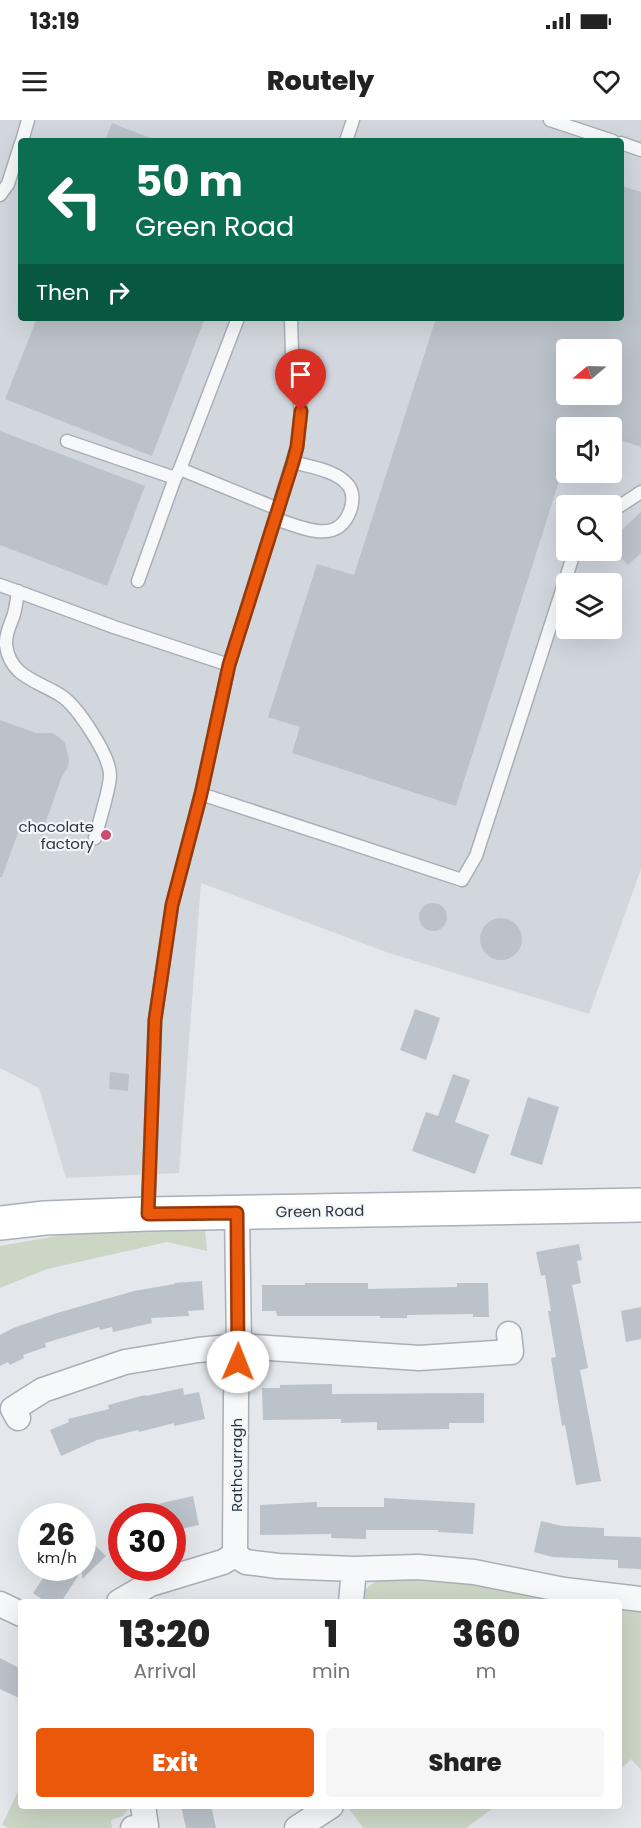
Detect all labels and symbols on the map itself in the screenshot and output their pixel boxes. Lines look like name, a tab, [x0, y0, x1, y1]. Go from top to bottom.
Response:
north arrow	[556, 339, 622, 405]
pin	[275, 349, 326, 411]
place label: chocolate factory	[18, 816, 95, 854]
marker: chocolate factory	[99, 828, 113, 842]
street label: Green Road	[276, 1200, 364, 1222]
position arrow	[206, 1330, 270, 1394]
street label: Rathcurragh	[226, 1418, 247, 1512]
speed limit sign: 30	[108, 1503, 186, 1581]

